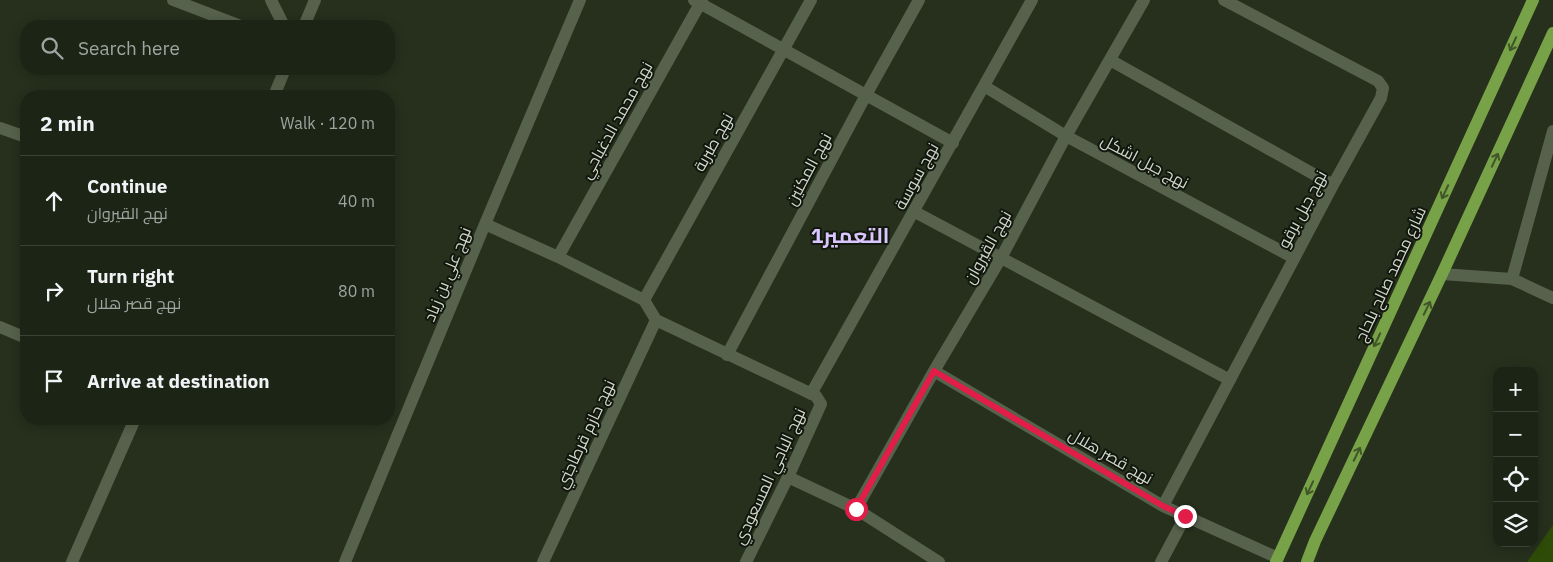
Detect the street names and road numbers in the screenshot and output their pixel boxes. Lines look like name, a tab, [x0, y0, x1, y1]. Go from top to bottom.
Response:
street label: نهج محمد الدغباجي	[576, 58, 660, 184]
street label: نهج طبربة	[689, 109, 739, 176]
street label: نهج المكنين	[781, 129, 837, 210]
street label: نهج جبل اشكل	[1097, 130, 1192, 194]
street label: نهج سوسة	[889, 139, 944, 214]
street label: نهج جبل برقو	[1273, 167, 1333, 252]
street label: شارع محمد صالح بلحاج	[1350, 203, 1432, 346]
street label: نهج القيروان	[959, 207, 1017, 288]
street label: نهج علي بن زياد	[419, 224, 479, 326]
street label: نهج حازم قرطاجني	[551, 376, 623, 493]
street label: نهج الباجي المسعودي	[729, 405, 813, 549]
street label: نهج قصر هلال	[1064, 424, 1157, 490]

